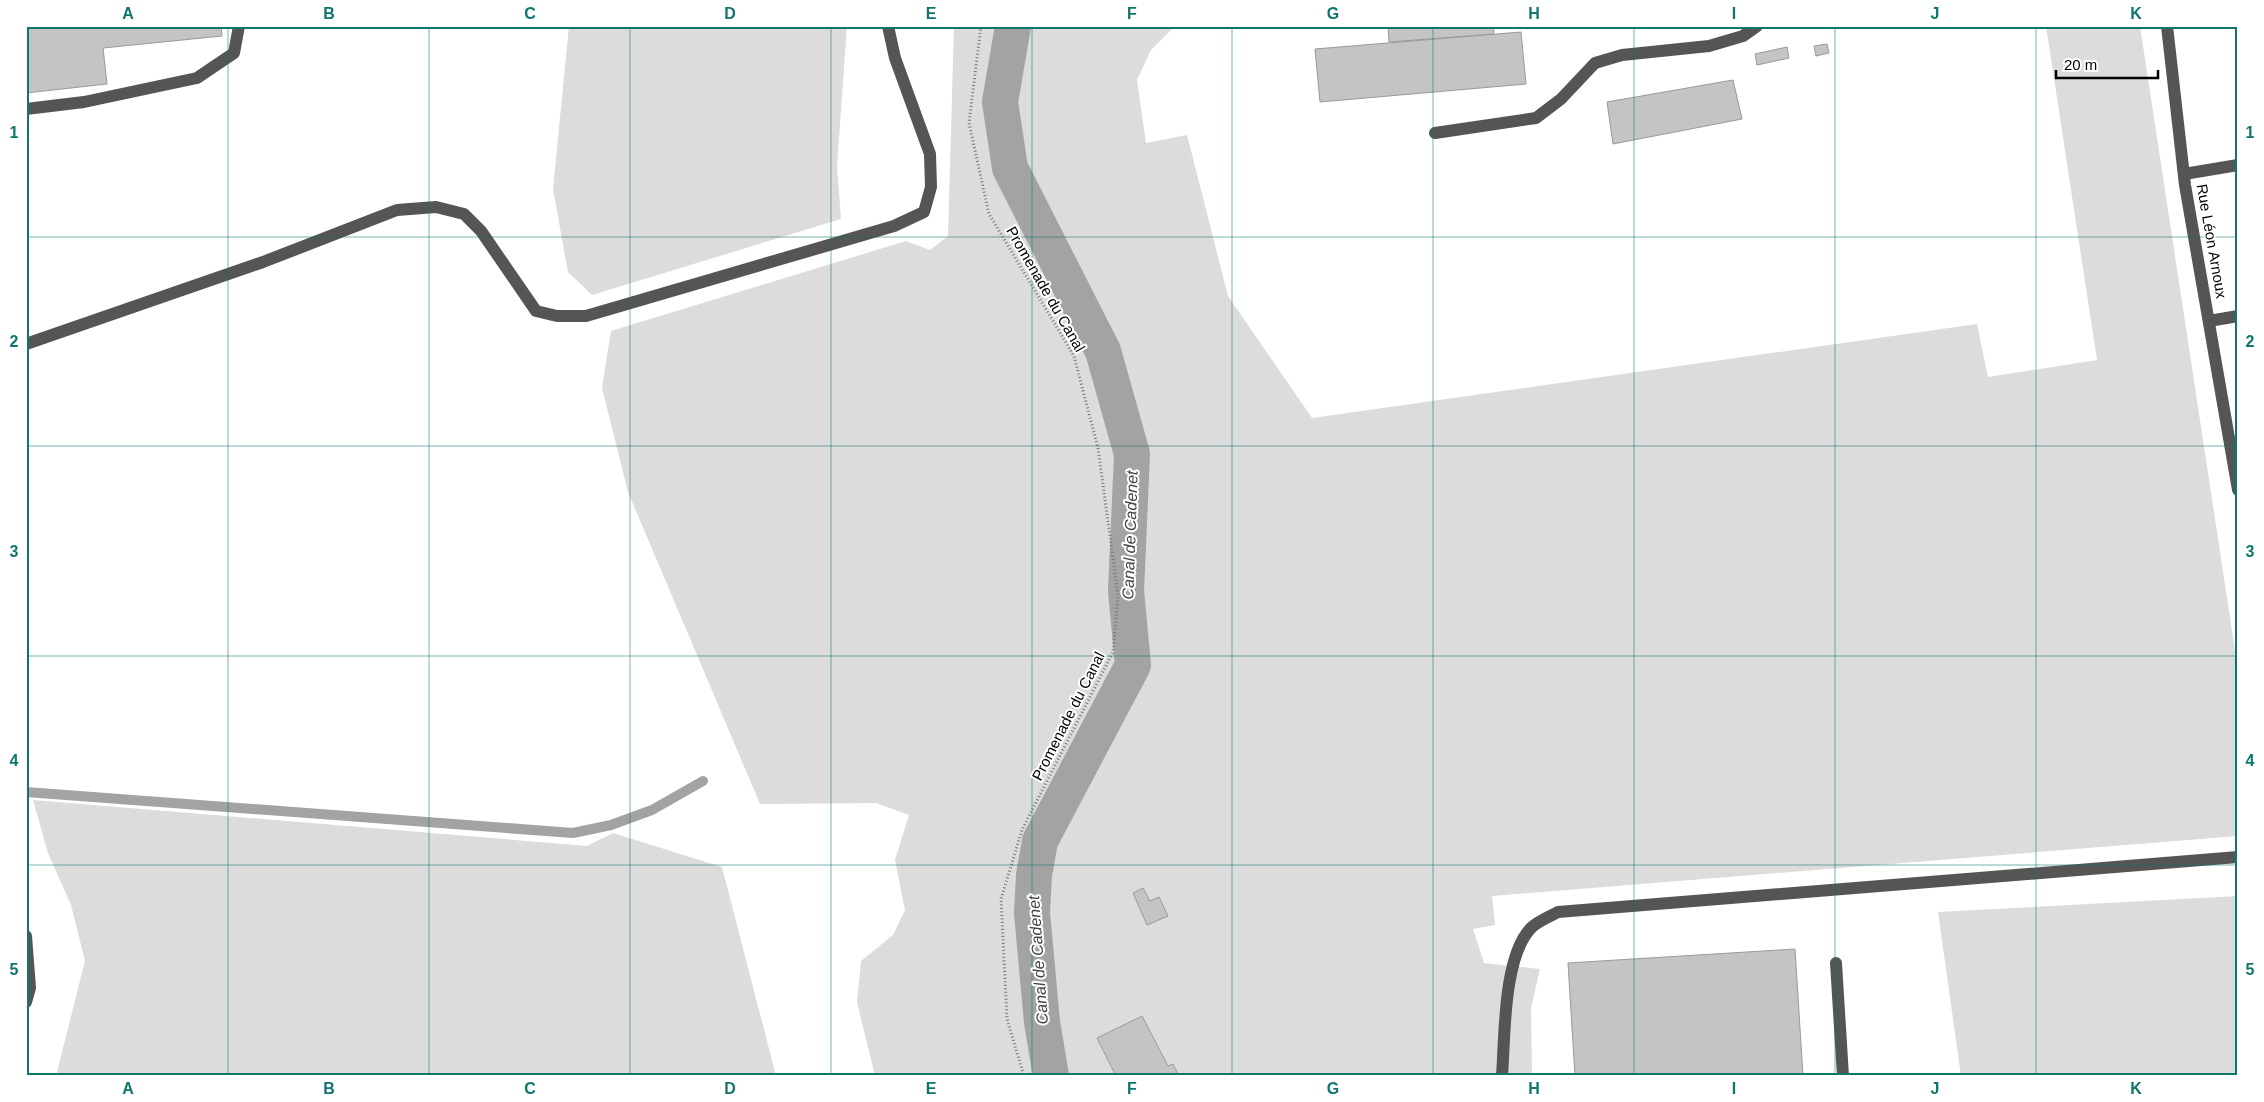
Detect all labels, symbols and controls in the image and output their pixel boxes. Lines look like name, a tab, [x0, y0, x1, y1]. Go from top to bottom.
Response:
text: A	[122, 5, 134, 22]
text: B	[323, 5, 335, 22]
text: C	[524, 5, 536, 22]
text: D	[724, 5, 736, 22]
text: E	[926, 5, 937, 22]
text: F	[1127, 5, 1137, 22]
text: G	[1327, 5, 1339, 22]
text: H	[1528, 5, 1540, 22]
text: I	[1732, 5, 1736, 22]
text: J	[1931, 5, 1939, 22]
text: K	[2130, 5, 2142, 22]
scale bar	[2056, 48, 2159, 80]
text: 20 m	[2064, 56, 2097, 73]
text: 1	[10, 124, 19, 141]
text: 1	[2246, 124, 2255, 141]
street label: Rue Léon Arnoux	[2194, 182, 2231, 300]
street label: Promenade du Canal	[1003, 223, 1089, 355]
text: 2	[10, 333, 19, 350]
text: 2	[2246, 333, 2255, 350]
water label: Canal de Cadenet	[1119, 470, 1141, 600]
text: 3	[10, 543, 19, 560]
text: 3	[2246, 543, 2255, 560]
street label: Promenade du Canal	[1028, 649, 1108, 783]
text: 4	[10, 752, 19, 769]
text: 4	[2246, 752, 2255, 769]
water label: Canal de Cadenet	[1025, 895, 1051, 1025]
text: 5	[10, 961, 19, 978]
text: 5	[2246, 961, 2255, 978]
text: A	[122, 1080, 134, 1097]
text: B	[323, 1080, 335, 1097]
text: C	[524, 1080, 536, 1097]
text: D	[724, 1080, 736, 1097]
text: E	[926, 1080, 937, 1097]
text: F	[1127, 1080, 1137, 1097]
text: G	[1327, 1080, 1339, 1097]
text: H	[1528, 1080, 1540, 1097]
text: I	[1732, 1080, 1736, 1097]
text: J	[1931, 1080, 1939, 1097]
text: K	[2130, 1080, 2142, 1097]

